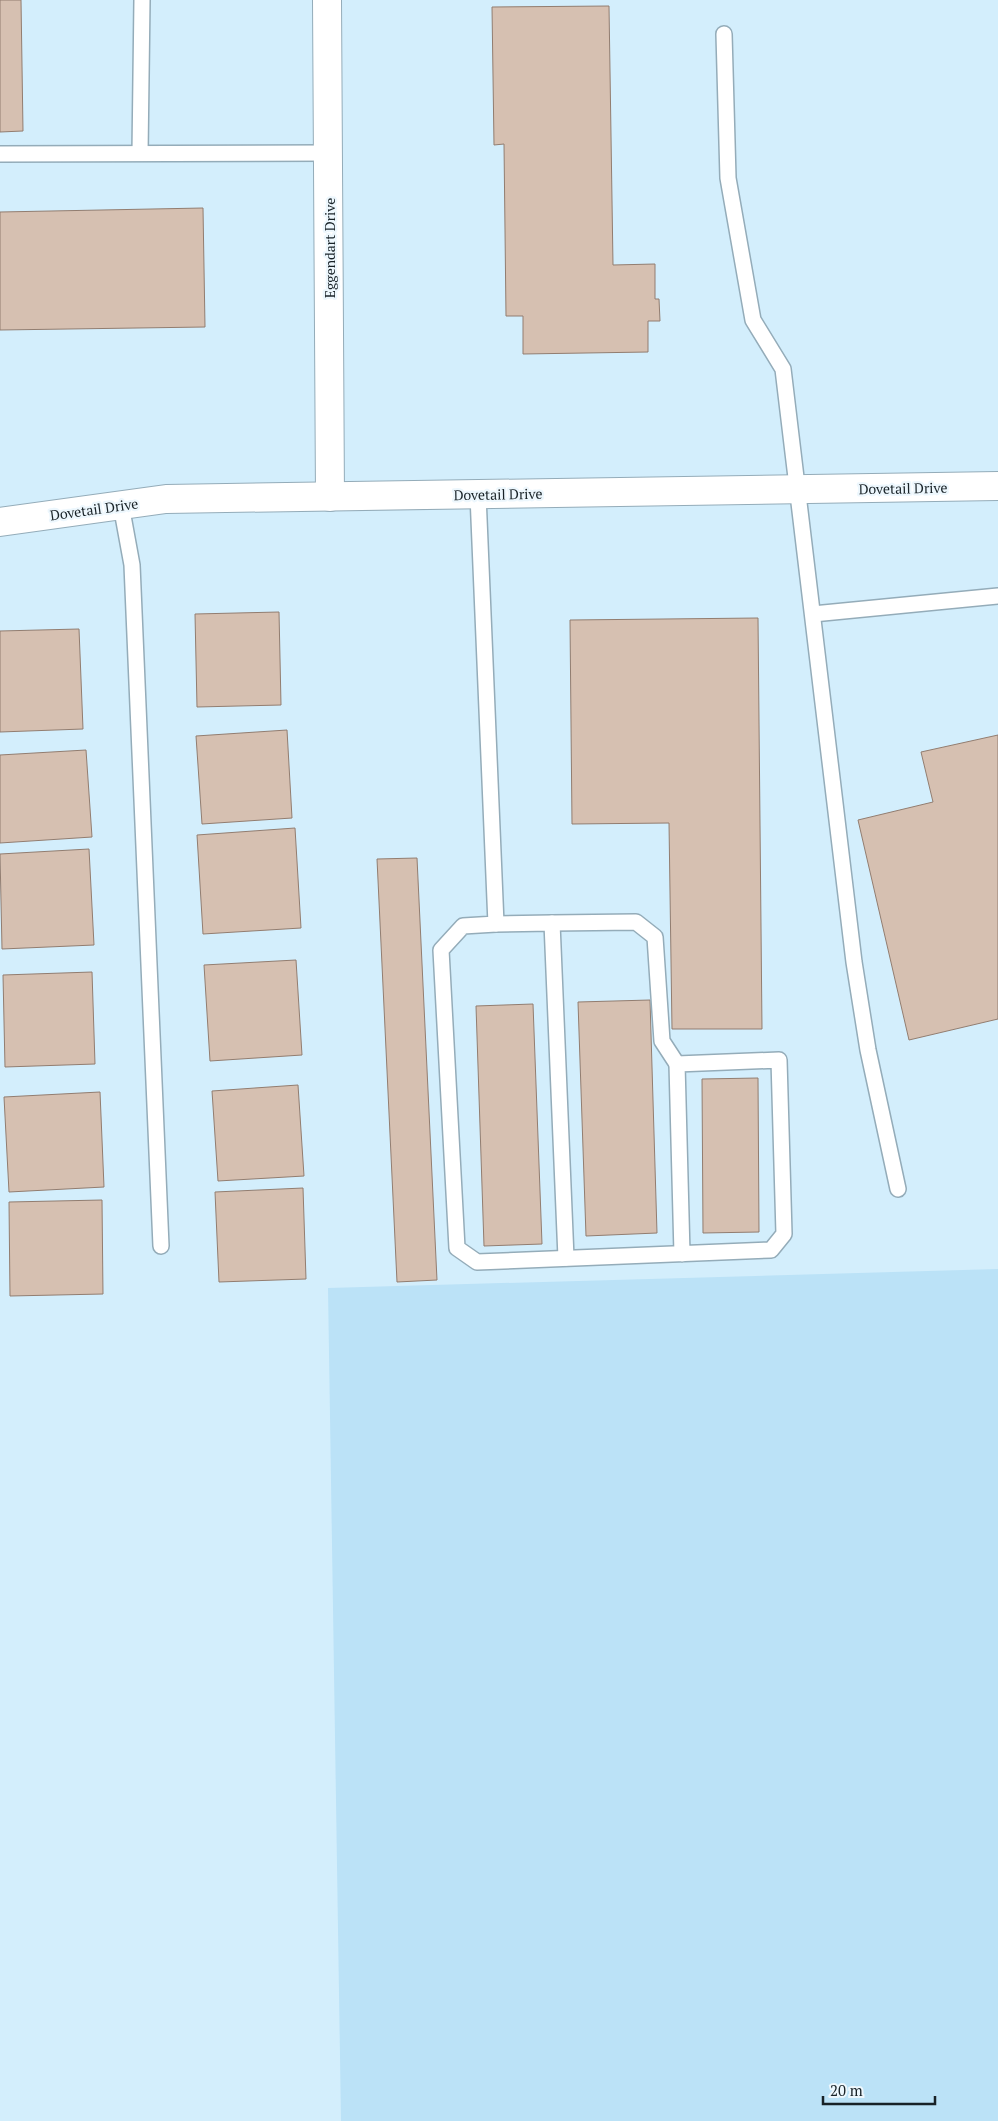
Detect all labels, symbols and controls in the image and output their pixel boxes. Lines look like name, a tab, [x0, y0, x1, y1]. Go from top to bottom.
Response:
street label: Eggendart Drive	[320, 198, 339, 298]
street label: Dovetail Drive	[858, 478, 948, 498]
street label: Dovetail Drive	[453, 484, 543, 504]
street label: Dovetail Drive	[49, 493, 139, 525]
scale bar	[823, 2074, 936, 2106]
text: 20 m	[830, 2080, 863, 2100]

